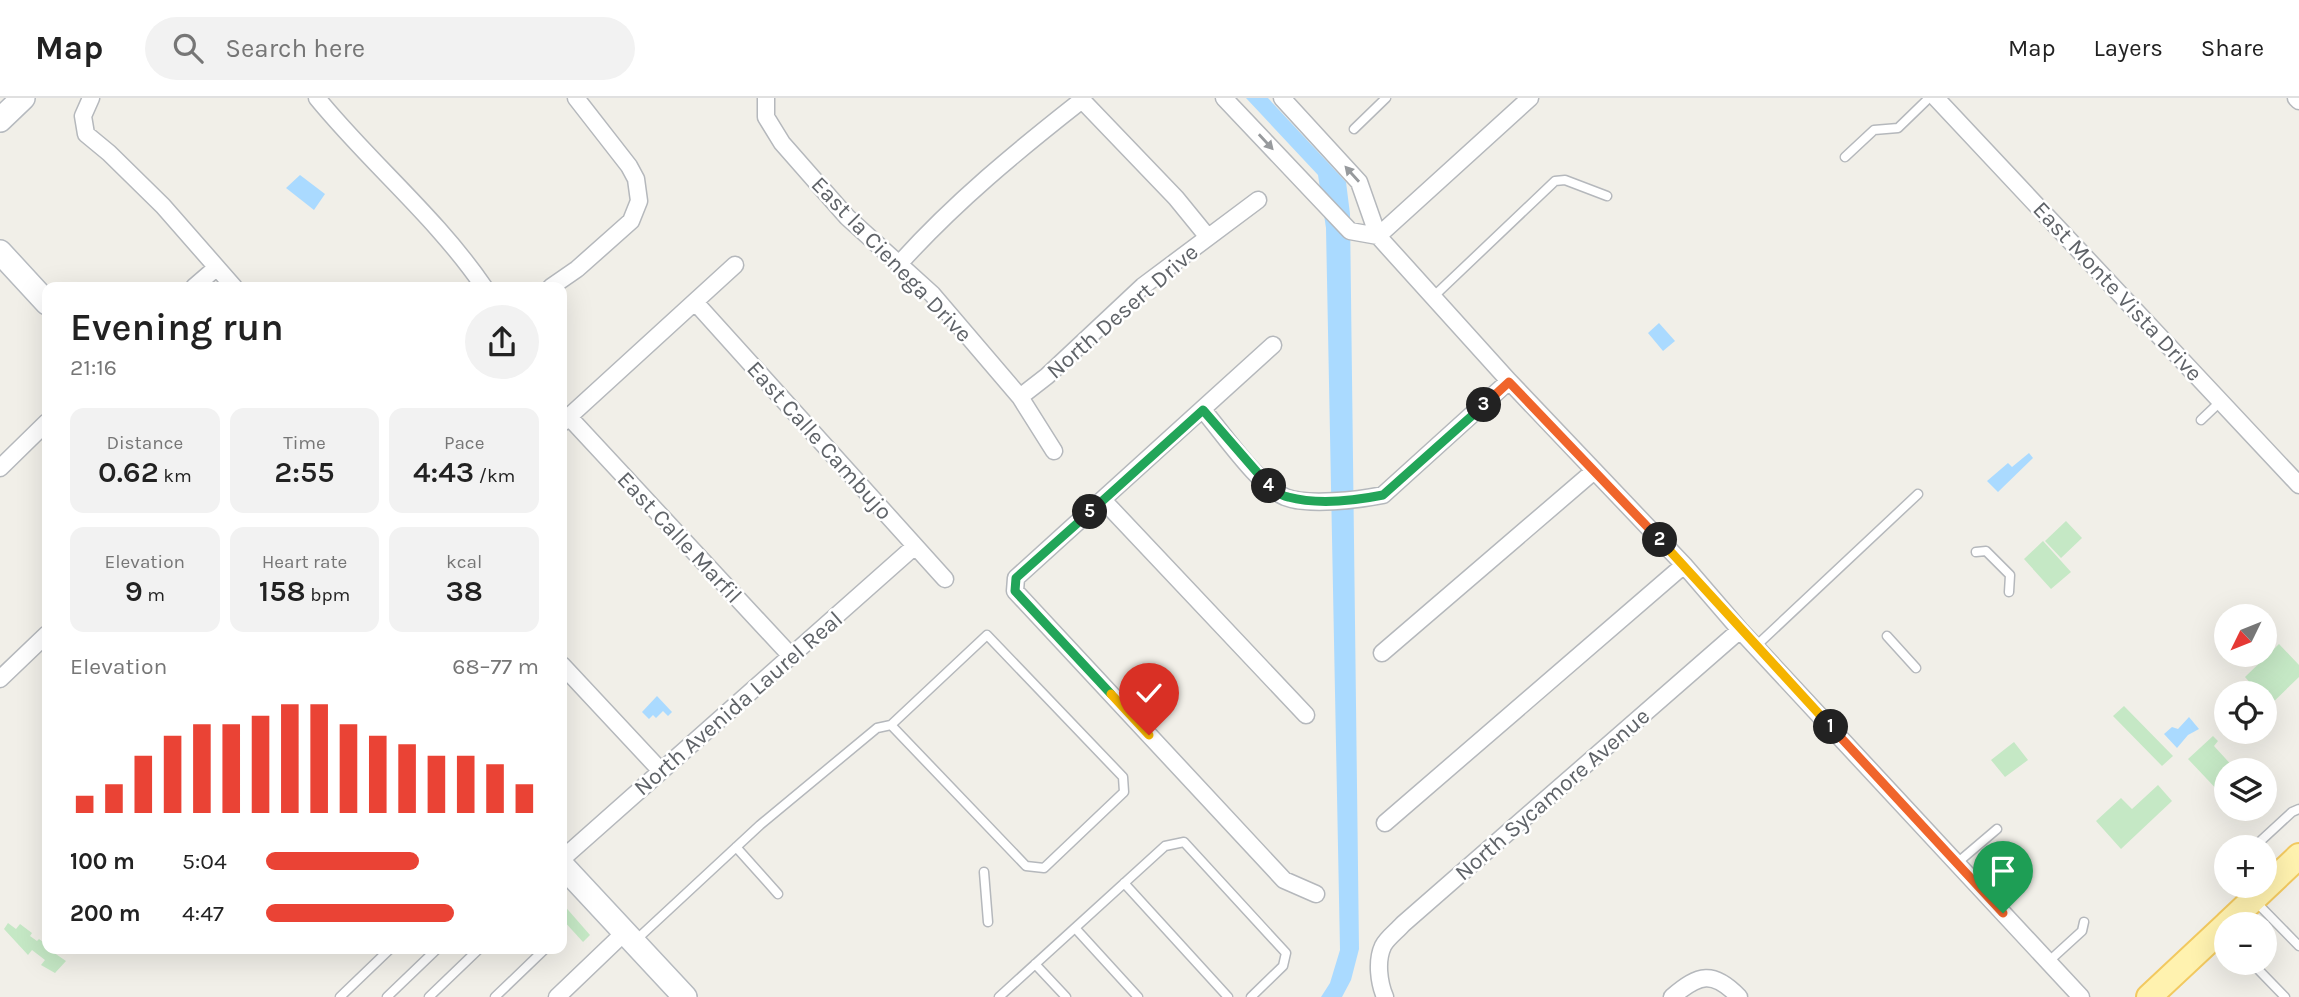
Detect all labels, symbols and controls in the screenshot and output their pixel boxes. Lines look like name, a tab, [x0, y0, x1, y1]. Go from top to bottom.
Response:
search box	[145, 17, 635, 80]
text: Map	[35, 29, 103, 67]
icon: search	[169, 29, 207, 67]
text: Search here	[225, 33, 365, 64]
text: Map	[2008, 34, 2056, 62]
text: Layers	[2094, 34, 2163, 62]
text: Share	[2201, 34, 2264, 62]
one-way arrow	[1258, 134, 1274, 151]
one-way arrow	[1344, 165, 1360, 182]
street label: East la Cienega Drive	[806, 171, 978, 348]
street label: East Monte Vista Drive	[2027, 196, 2208, 387]
street label: North Desert Drive	[1041, 238, 1204, 384]
text: Evening run	[70, 305, 284, 350]
button: share	[465, 305, 539, 379]
text: 21:16	[70, 354, 117, 381]
street label: East Calle Cambujo	[741, 355, 898, 525]
pin: 3	[1466, 388, 1502, 422]
text: 3	[1478, 393, 1489, 415]
text: Distance	[106, 432, 183, 454]
text: Time	[283, 432, 326, 454]
text: Pace	[444, 432, 484, 454]
text: 0.62	[98, 454, 159, 490]
text: 2:55	[274, 454, 335, 490]
text: 4:43	[413, 454, 474, 490]
text: km	[159, 465, 192, 487]
text: /km	[474, 465, 515, 487]
street label: East Calle Marfil	[612, 466, 748, 609]
pin: 4	[1252, 468, 1286, 504]
text: 4	[1263, 474, 1274, 496]
pin: 5	[1072, 494, 1108, 530]
text: 5	[1084, 500, 1095, 522]
pin: 2	[1642, 522, 1678, 558]
text: 2	[1654, 528, 1665, 550]
text: Elevation	[105, 551, 185, 573]
text: Heart rate	[262, 551, 347, 573]
text: kcal	[446, 551, 482, 573]
text: 9	[125, 573, 143, 609]
text: 158	[259, 573, 306, 609]
text: 38	[445, 573, 483, 609]
text: m	[143, 584, 165, 606]
text: bpm	[306, 584, 350, 606]
north arrow	[2214, 604, 2277, 667]
map controls	[2214, 604, 2277, 975]
street label: North Avenida Laurel Real	[629, 605, 848, 801]
text: Elevation	[70, 653, 167, 680]
text: 68–77 m	[452, 653, 539, 680]
pin	[1119, 663, 1179, 735]
icon: check	[1130, 674, 1168, 712]
button: locate	[2214, 681, 2277, 744]
street label: North Sycamore Avenue	[1449, 702, 1655, 886]
pin: 1	[1814, 710, 1848, 744]
text: 1	[1827, 715, 1834, 737]
button: layers	[2214, 758, 2277, 821]
button: +	[2214, 835, 2277, 898]
pin	[1973, 841, 2033, 913]
text: 100 m	[70, 848, 135, 875]
text: 5:04	[182, 848, 227, 875]
icon: arrive	[1984, 852, 2022, 890]
text: 200 m	[70, 900, 141, 927]
text: 4:47	[182, 900, 224, 927]
button: −	[2214, 912, 2277, 975]

